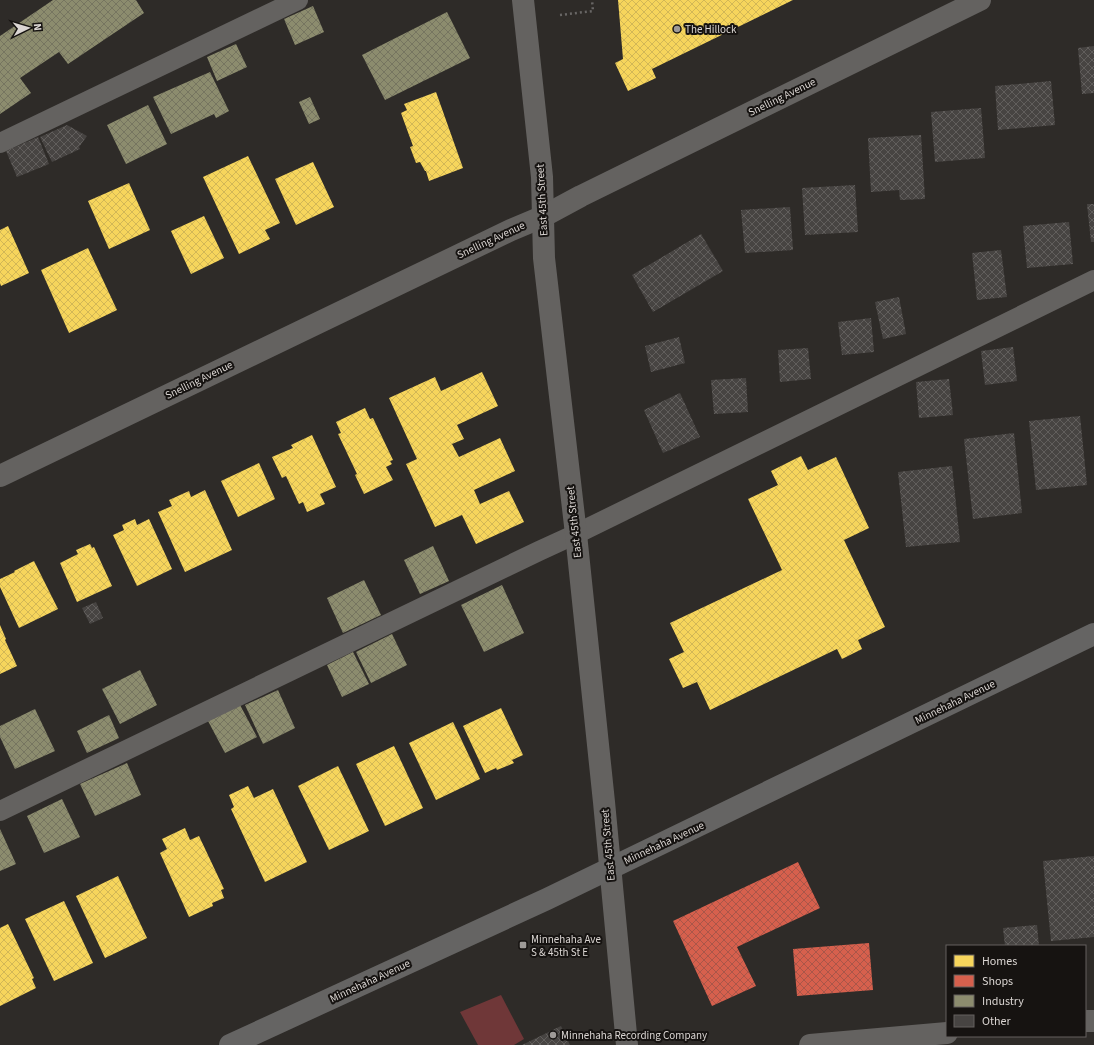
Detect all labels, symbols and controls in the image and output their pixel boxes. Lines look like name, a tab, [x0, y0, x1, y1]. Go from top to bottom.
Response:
north arrow	[8, 8, 48, 48]
place label: The Hillock	[685, 22, 737, 37]
text: N	[30, 23, 45, 31]
marker: The Hillock	[672, 24, 682, 34]
street label: Snelling Avenue	[746, 74, 819, 120]
street label: East 45th Street	[533, 163, 551, 236]
street label: Snelling Avenue	[455, 217, 528, 262]
street label: Snelling Avenue	[163, 357, 236, 403]
street label: East 45th Street	[563, 485, 585, 559]
street label: Minnehaha Avenue	[912, 676, 998, 728]
street label: East 45th Street	[597, 808, 619, 882]
street label: Minnehaha Avenue	[621, 818, 707, 868]
place label: Minnehaha Ave S & 45th St E	[531, 932, 601, 960]
marker: Minnehaha Ave S & 45th St E	[518, 940, 528, 950]
legend	[946, 945, 1086, 1037]
text: Homes	[982, 953, 1017, 970]
street label: Minnehaha Avenue	[327, 956, 413, 1006]
text: Shops	[982, 973, 1013, 990]
text: Industry	[982, 993, 1024, 1010]
text: Other	[982, 1013, 1012, 1030]
place label: Minnehaha Recording Company	[561, 1028, 707, 1043]
marker: Minnehaha Recording Company	[548, 1030, 558, 1040]

